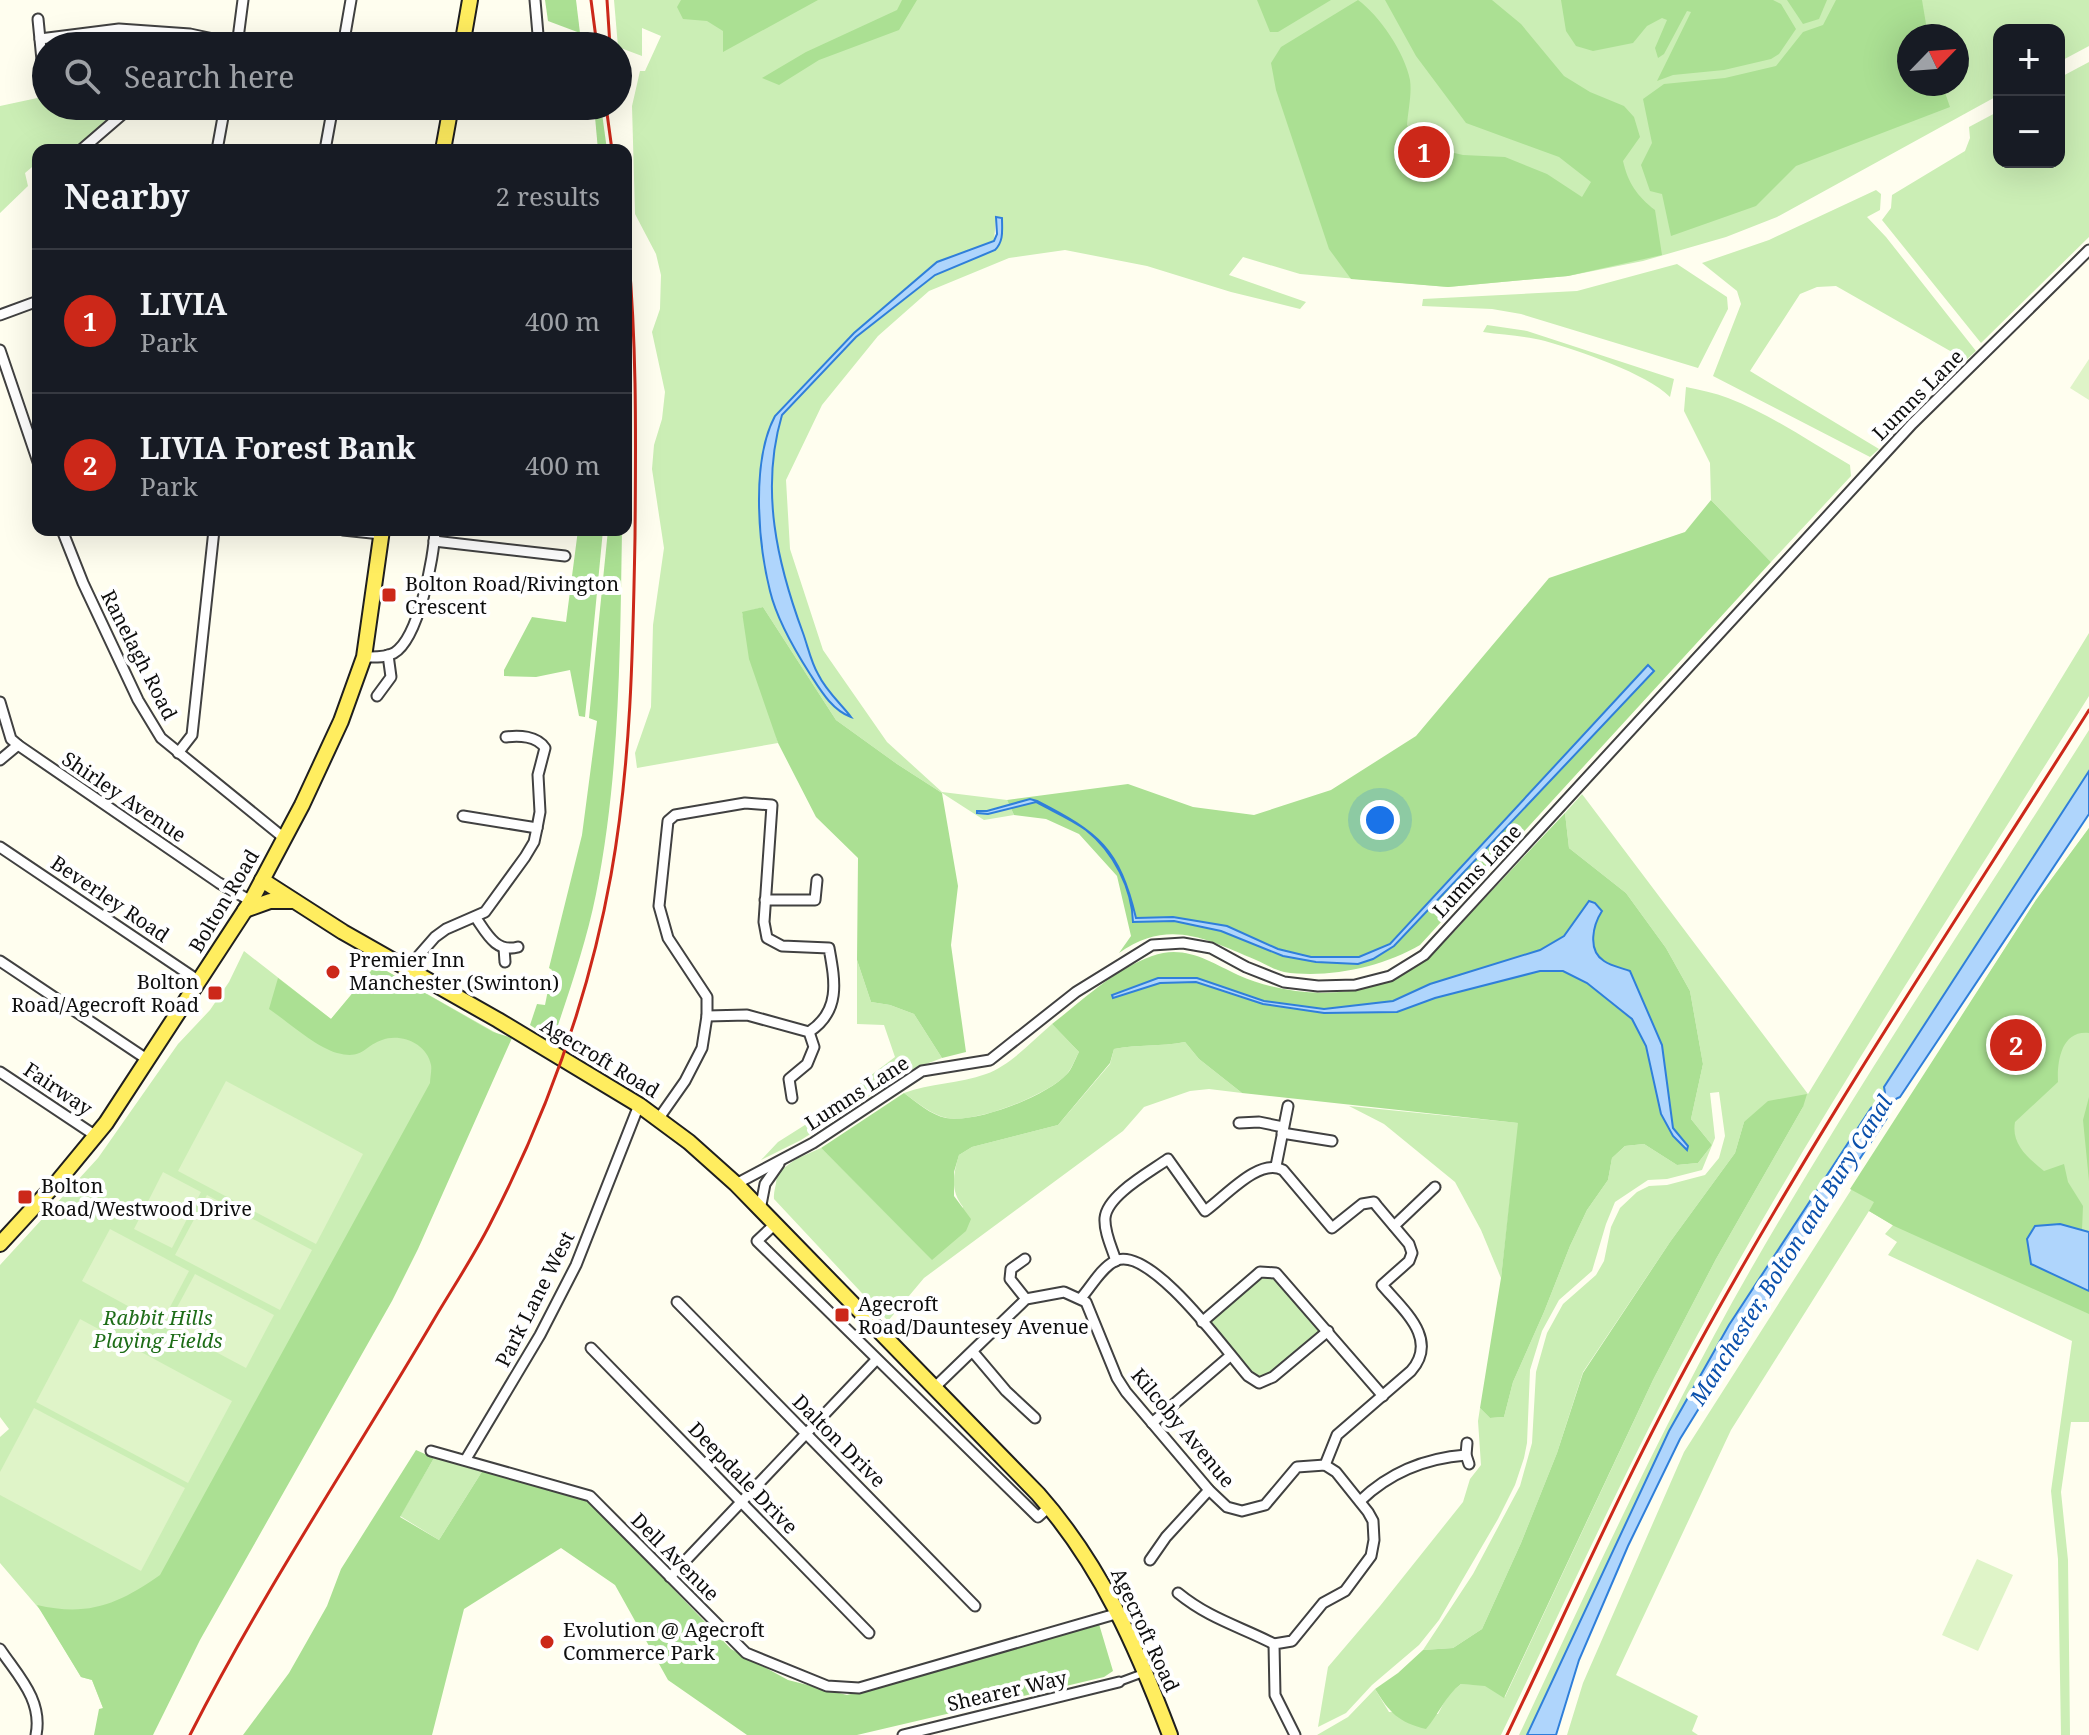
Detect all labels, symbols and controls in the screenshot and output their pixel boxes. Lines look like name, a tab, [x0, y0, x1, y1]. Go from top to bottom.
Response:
north arrow	[1897, 24, 1969, 96]
map controls	[1993, 24, 2065, 168]
button: +	[1993, 24, 2065, 96]
search box	[32, 32, 632, 120]
icon: search	[60, 54, 104, 98]
text: Search here	[124, 56, 294, 97]
button: −	[1993, 96, 2065, 168]
pin: 1	[1398, 122, 1450, 182]
text: Nearby	[64, 173, 190, 219]
text: 2 results	[495, 178, 600, 214]
text: LIVIA	[140, 283, 227, 324]
text: 1	[83, 303, 97, 339]
text: 400 m	[525, 303, 600, 339]
text: Park	[140, 324, 198, 360]
street label: Lumns Lane	[1866, 343, 1969, 446]
text: LIVIA Forest Bank	[140, 427, 415, 468]
text: 2	[83, 447, 97, 483]
text: 400 m	[525, 447, 600, 483]
text: Park	[140, 468, 198, 504]
place label: Bolton Road/Rivington Crescent	[405, 570, 619, 620]
street label: Ranelagh Road	[95, 585, 184, 724]
marker: Bolton Road/Rivington Crescent	[380, 586, 398, 604]
street label: Shirley Avenue	[57, 745, 192, 848]
your location	[1360, 800, 1400, 840]
street label: Lumns Lane	[1426, 818, 1527, 923]
street label: Bolton Road	[182, 844, 265, 957]
street label: Beverley Road	[46, 849, 175, 948]
place label: Premier Inn Manchester (Swinton)	[349, 946, 559, 996]
marker: Premier Inn Manchester (Swinton)	[324, 963, 342, 981]
place label: Bolton Road/Agecroft Road	[11, 968, 199, 1018]
marker: Bolton Road/Agecroft Road	[206, 984, 224, 1002]
street label: Agecroft Road	[536, 1012, 665, 1104]
pin: 2	[1990, 1015, 2042, 1075]
street label: Lumns Lane	[800, 1049, 914, 1136]
street label: Fairway	[19, 1056, 99, 1122]
water label: Manchester, Bolton and Bury Canal	[1681, 1089, 1898, 1411]
place label: Bolton Road/Westwood Drive	[41, 1172, 252, 1222]
marker: Bolton Road/Westwood Drive	[16, 1188, 34, 1206]
street label: Park Lane West	[489, 1226, 580, 1371]
place label: Agecroft Road/Dauntesey Avenue	[858, 1290, 1089, 1340]
park label: Rabbit Hills Playing Fields	[92, 1304, 223, 1354]
marker: Agecroft Road/Dauntesey Avenue	[833, 1306, 851, 1324]
street label: Kilcoby Avenue	[1126, 1362, 1241, 1493]
street label: Dalton Drive	[787, 1388, 892, 1493]
street label: Deepdale Drive	[683, 1416, 804, 1540]
street label: Dell Avenue	[625, 1507, 725, 1607]
street label: Agecroft Road	[1105, 1563, 1186, 1696]
place label: Evolution @ Agecroft Commerce Park	[563, 1616, 765, 1666]
marker: Evolution @ Agecroft Commerce Park	[538, 1633, 556, 1651]
street label: Shearer Way	[944, 1663, 1070, 1717]

